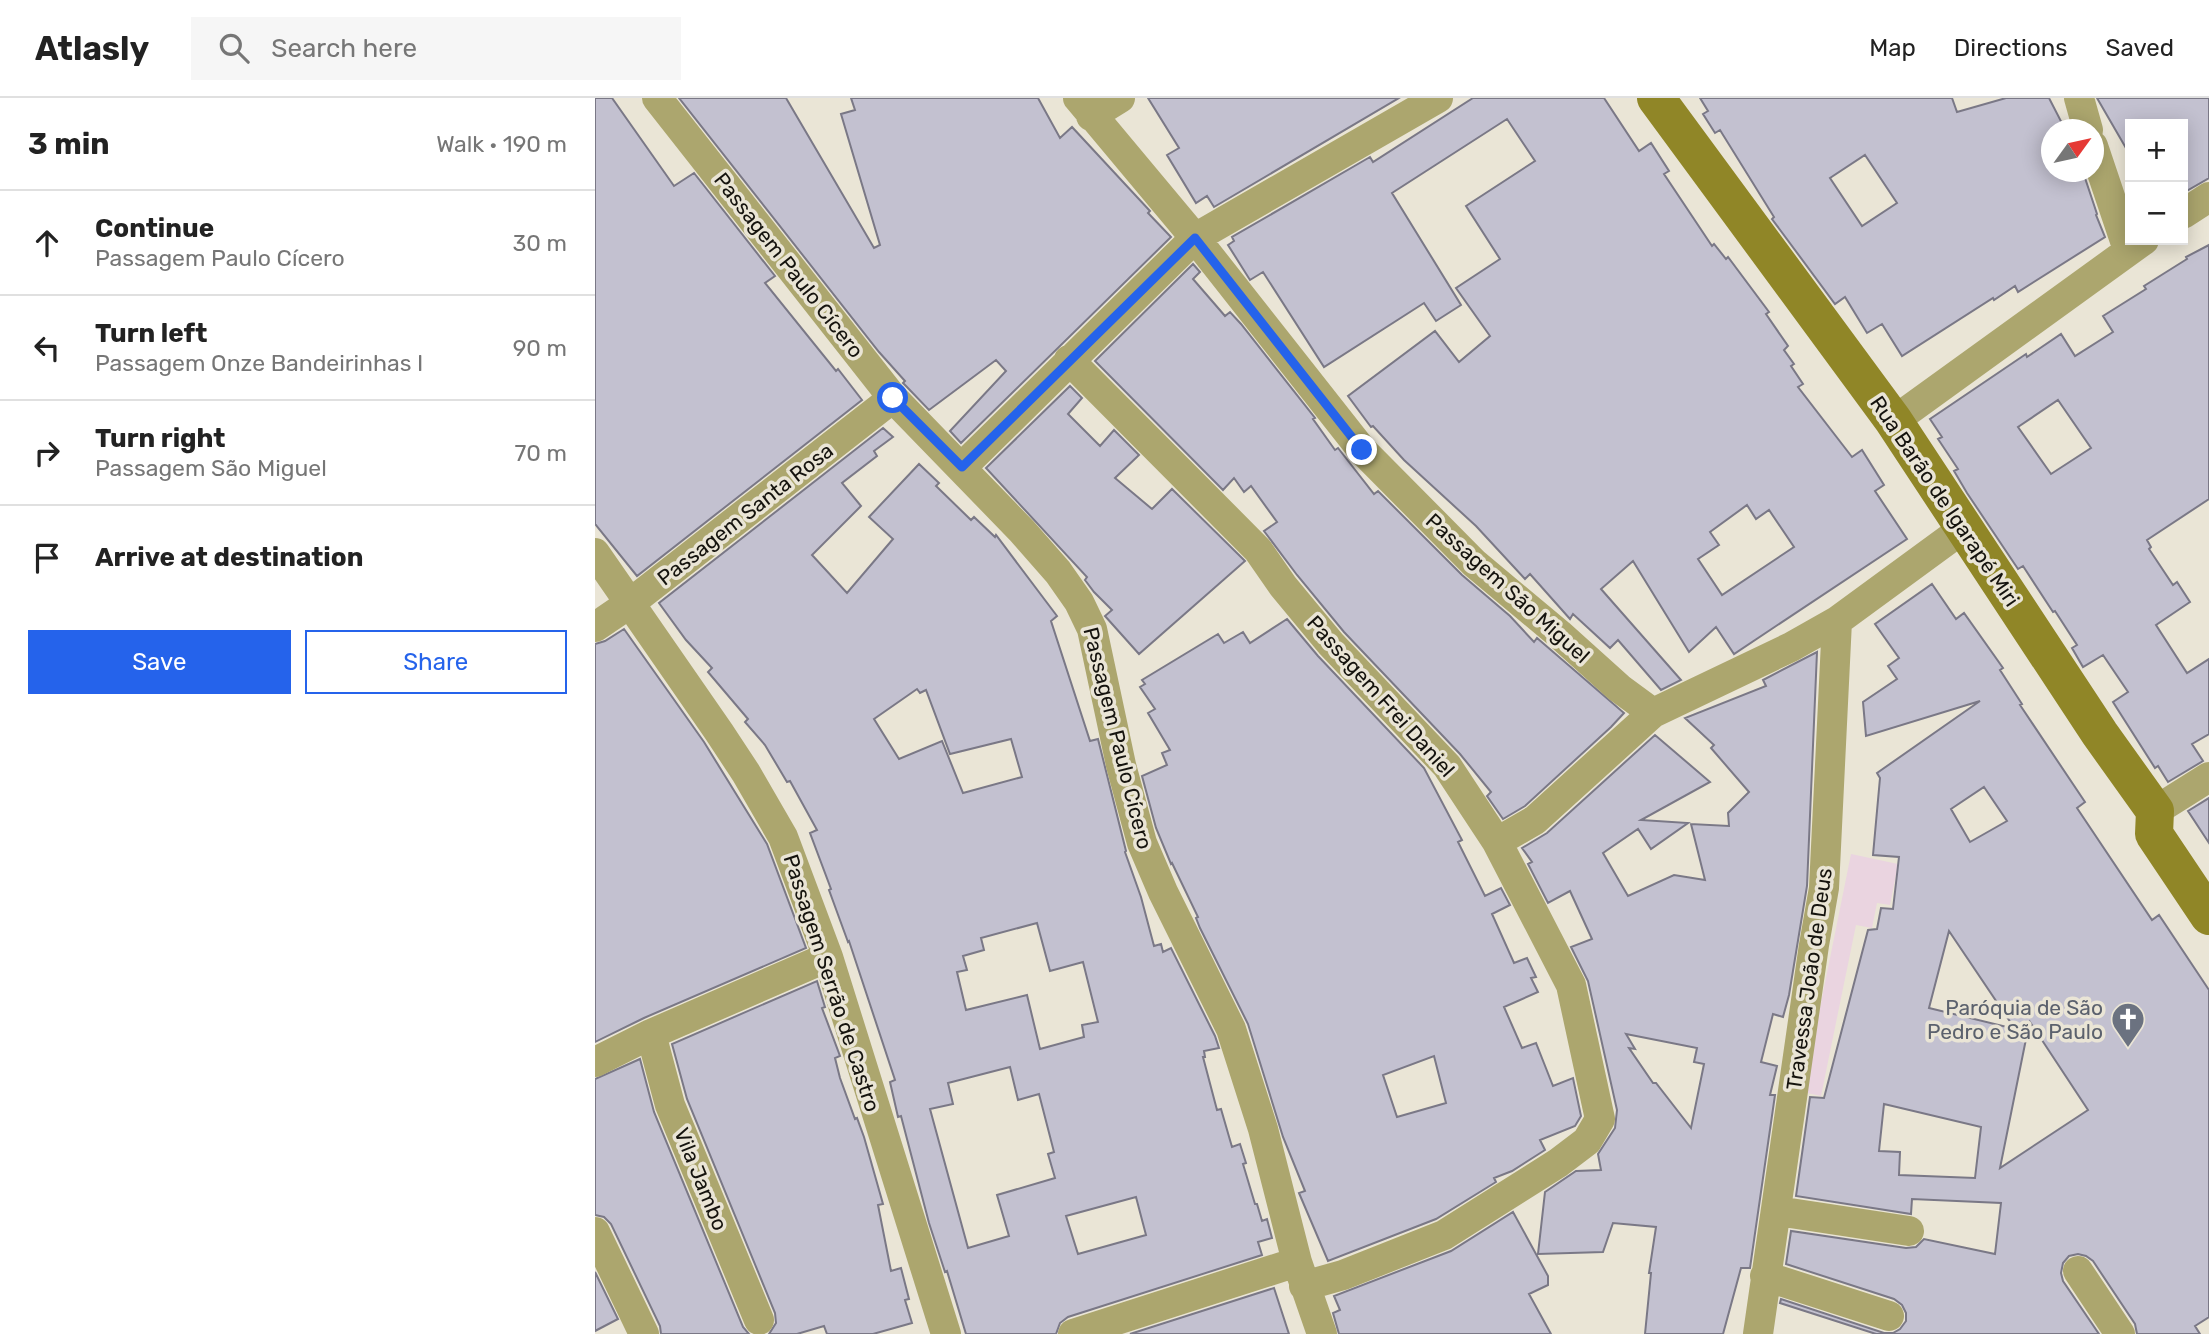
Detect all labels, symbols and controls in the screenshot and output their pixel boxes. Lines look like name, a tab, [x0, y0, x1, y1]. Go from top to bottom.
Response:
search box	[191, 17, 681, 80]
text: Atlasly	[35, 29, 149, 68]
icon: search	[215, 29, 253, 67]
text: Search here	[271, 33, 417, 64]
text: Map	[1869, 34, 1916, 62]
text: Directions	[1954, 34, 2067, 62]
text: Saved	[2105, 34, 2174, 62]
north arrow	[2041, 119, 2104, 182]
map controls	[2125, 119, 2188, 245]
button: +	[2125, 119, 2188, 182]
text: 3 min	[28, 126, 110, 162]
text: Walk · 190 m	[436, 130, 567, 158]
street label: Passagem Paulo Cícero	[709, 167, 869, 363]
button: −	[2125, 182, 2188, 245]
text: Continue	[95, 213, 214, 244]
icon: ahead	[28, 224, 66, 262]
text: 30 m	[512, 229, 567, 257]
text: Passagem Paulo Cícero	[95, 244, 345, 272]
text: Turn left	[95, 318, 207, 349]
icon: left	[28, 329, 66, 367]
text: 90 m	[513, 334, 567, 362]
text: Passagem Onze Bandeirinhas I	[95, 349, 423, 377]
route start	[877, 382, 908, 413]
street label: Rua Barão de Igarapé Miri	[1865, 391, 2025, 611]
text: Turn right	[95, 423, 225, 454]
icon: right	[28, 434, 66, 472]
route end	[1346, 434, 1377, 465]
street label: Passagem Santa Rosa	[652, 438, 838, 590]
text: 70 m	[515, 439, 567, 467]
text: Passagem São Miguel	[95, 454, 327, 482]
street label: Passagem São Miguel	[1421, 508, 1595, 668]
icon: arrive	[28, 539, 66, 577]
text: Arrive at destination	[95, 542, 363, 573]
street label: Passagem Frei Daniel	[1302, 610, 1460, 782]
street label: Passagem Paulo Cícero	[1078, 624, 1158, 852]
button: Save	[28, 630, 291, 694]
button: Share	[305, 630, 567, 694]
street label: Passagem Serrão de Castro	[779, 851, 885, 1115]
street label: Travessa João de Deus	[1781, 866, 1837, 1092]
place label: Paróquia de São Pedro e São Paulo	[1927, 995, 2103, 1044]
church icon: Paróquia de São Pedro e São Paulo	[2109, 1000, 2147, 1049]
street label: Vila Jambo	[669, 1124, 733, 1234]

